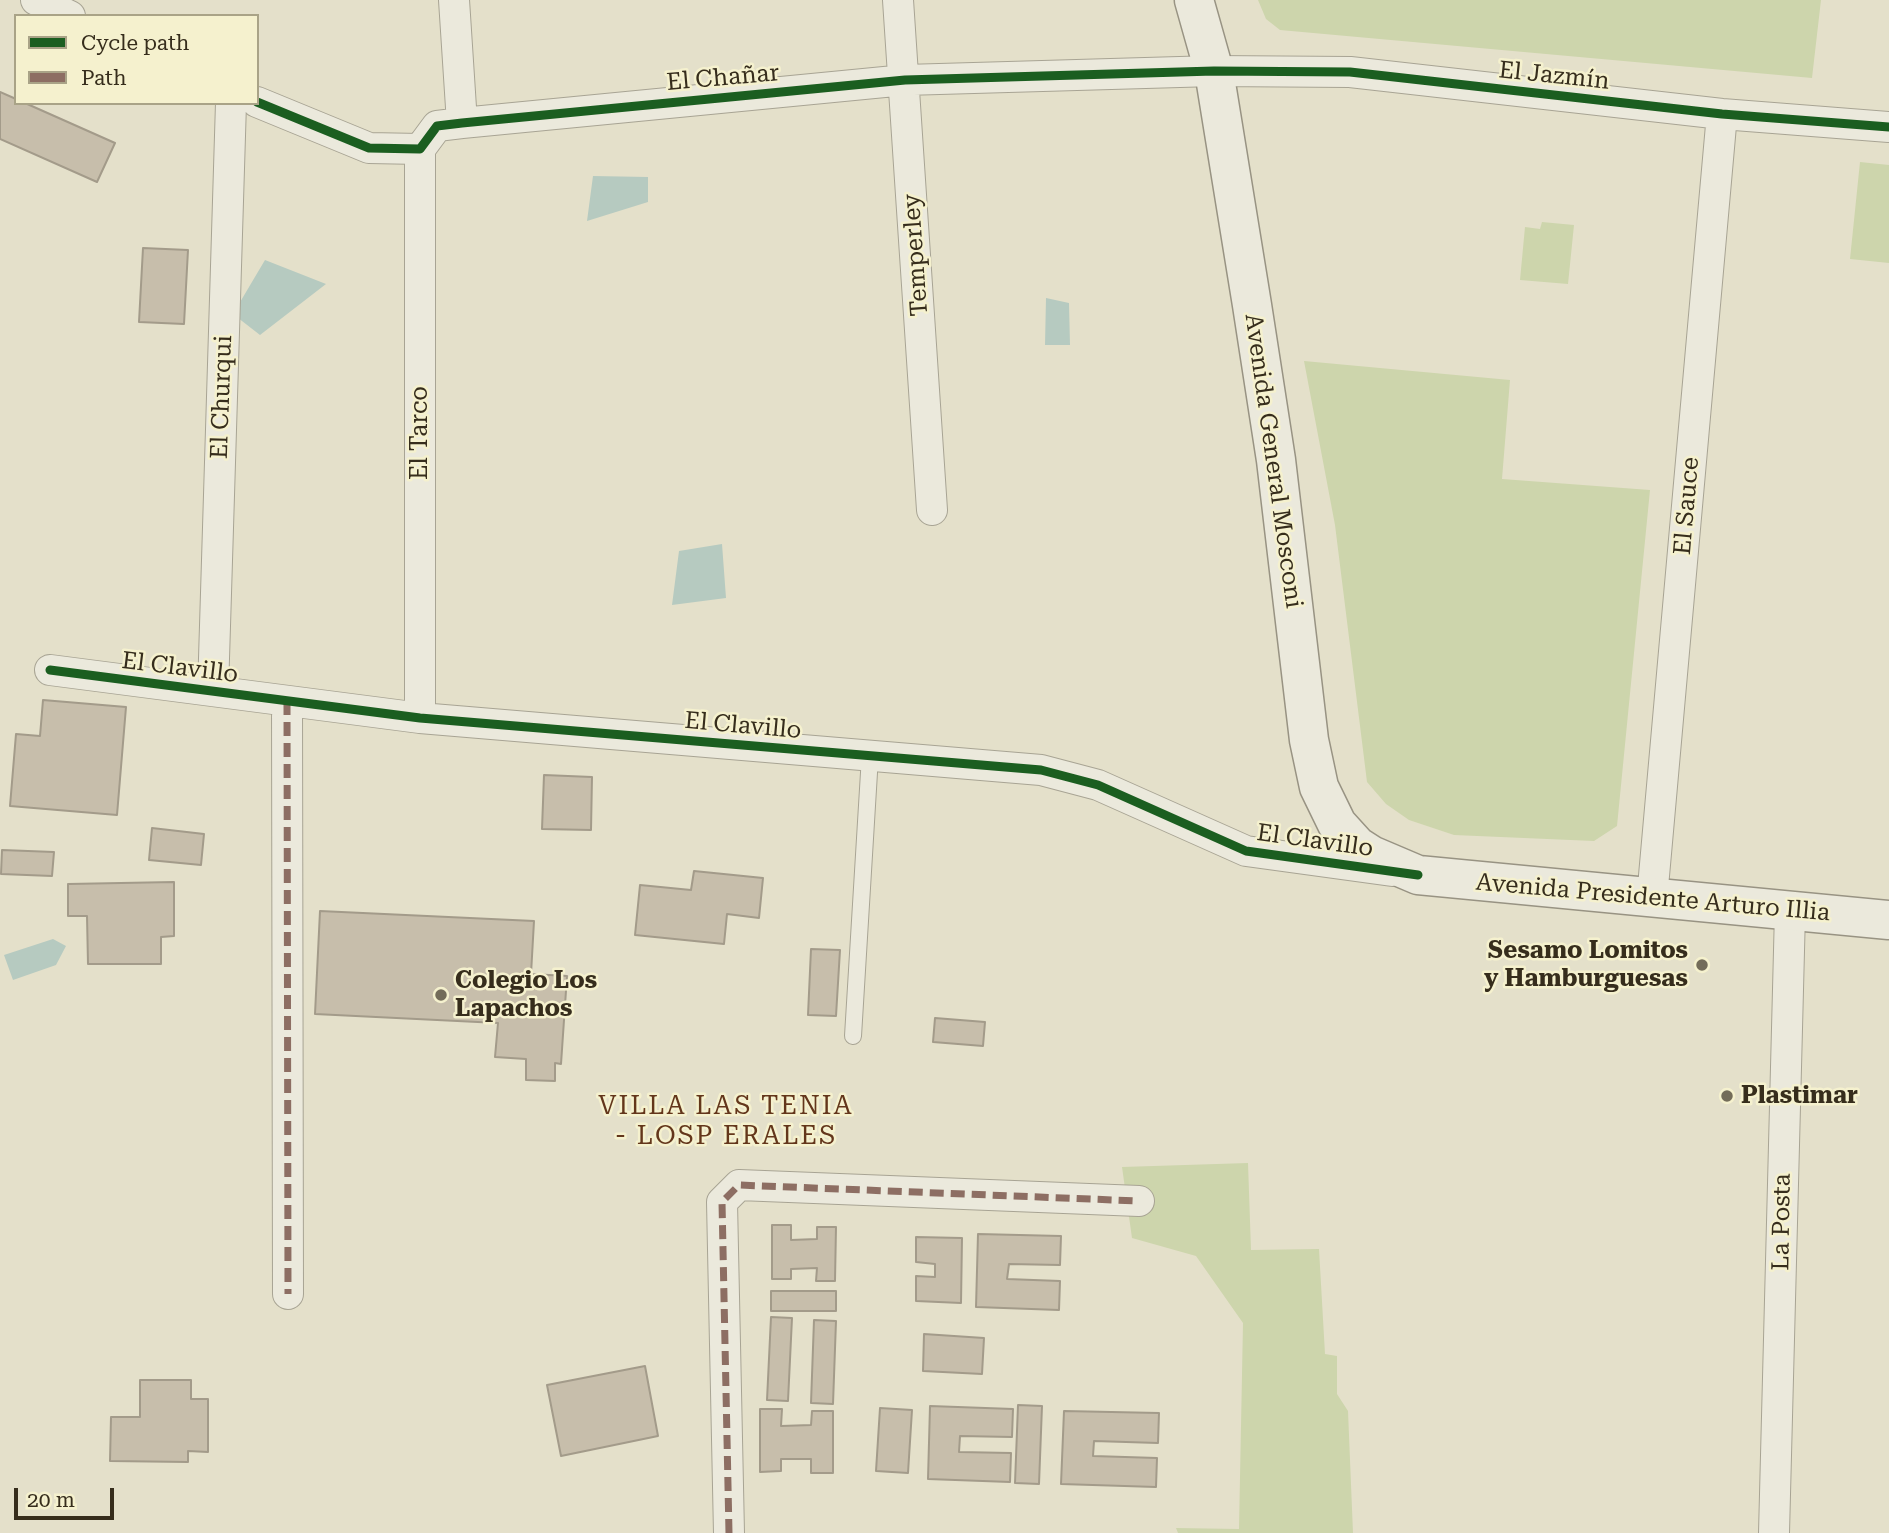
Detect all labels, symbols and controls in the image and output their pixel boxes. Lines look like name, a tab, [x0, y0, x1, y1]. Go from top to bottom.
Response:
legend	[14, 14, 259, 105]
text: Cycle path	[81, 31, 189, 55]
street label: El Jazmín	[1497, 56, 1611, 96]
street label: El Chañar	[665, 59, 781, 97]
text: Path	[81, 66, 127, 90]
street label: Temperley	[897, 193, 935, 317]
street label: Avenida General Mosconi	[1238, 312, 1308, 610]
street label: El Churqui	[205, 335, 239, 459]
street label: El Tarco	[406, 386, 434, 480]
street label: El Sauce	[1668, 456, 1706, 556]
street label: El Clavillo	[120, 647, 240, 689]
street label: El Clavillo	[683, 707, 803, 745]
street label: El Clavillo	[1255, 819, 1375, 863]
street label: Avenida Presidente Arturo Illia	[1475, 868, 1831, 928]
place label: Sesamo Lomitos y Hamburguesas	[1484, 937, 1688, 993]
marker: Sesamo Lomitos y Hamburguesas	[1694, 957, 1710, 973]
place label: Colegio Los Lapachos	[455, 967, 597, 1023]
marker: Colegio Los Lapachos	[433, 987, 449, 1003]
place label: Plastimar	[1741, 1082, 1858, 1110]
marker: Plastimar	[1719, 1088, 1735, 1104]
district label: VILLA LAS TENIA - LOSP ERALES	[600, 1090, 852, 1152]
street label: La Posta	[1767, 1173, 1797, 1271]
scale bar	[18, 1474, 117, 1518]
text: 20 m	[27, 1488, 75, 1512]

